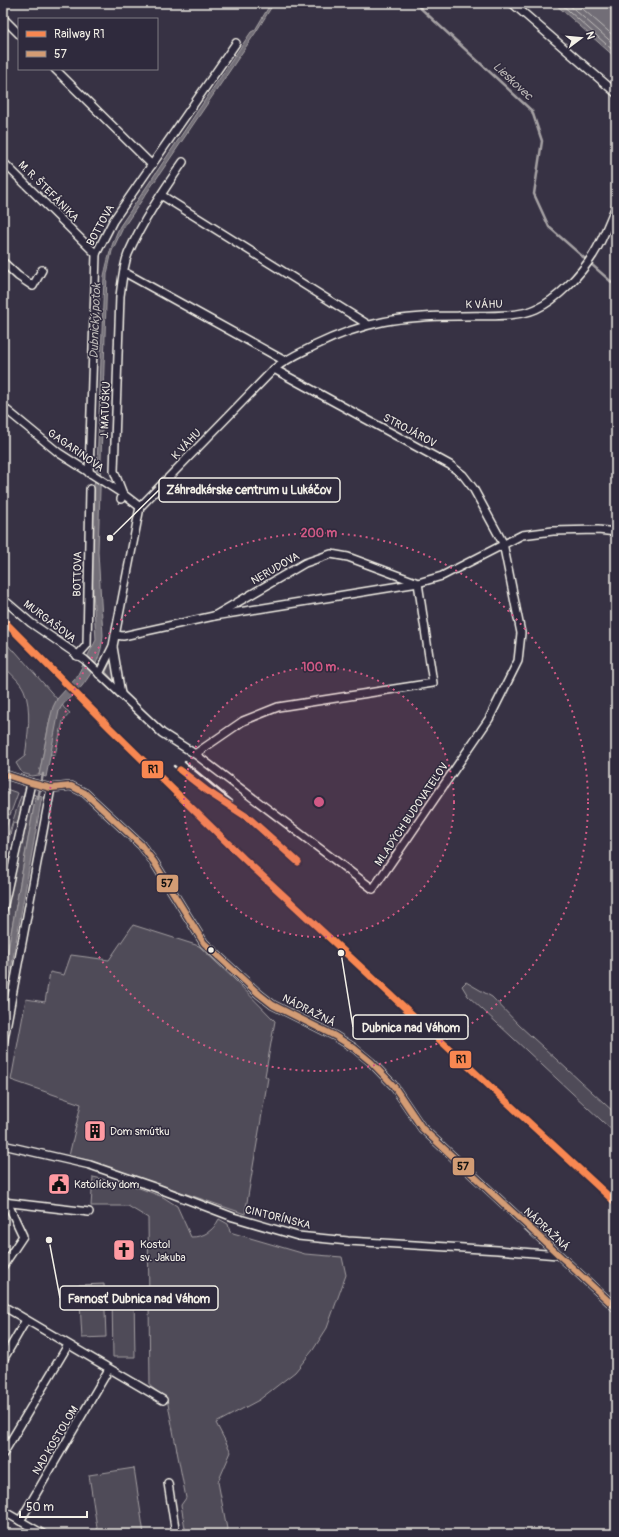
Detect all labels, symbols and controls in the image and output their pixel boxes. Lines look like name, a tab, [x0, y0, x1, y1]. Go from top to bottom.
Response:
legend	[18, 18, 158, 70]
north arrow	[561, 18, 601, 58]
text: Railway R1	[54, 27, 105, 42]
text: N	[583, 30, 598, 41]
text: 57	[54, 47, 68, 62]
water label: Lieskovec	[490, 59, 536, 104]
street label: M. R. ŠTEFÁNIKA	[16, 158, 82, 224]
street label: BOTTOVA	[84, 202, 117, 248]
water label: Dubnický potok	[87, 282, 104, 359]
street label: K VÁHU	[465, 298, 503, 311]
street label: J. MATUŠKU	[97, 381, 113, 439]
street label: STROJÁROV	[381, 411, 439, 450]
street label: GAGARINOVA	[45, 426, 106, 475]
street label: K VÁHU	[169, 426, 204, 462]
callout: Záhradkárske centrum u Lukáčov	[159, 478, 340, 502]
text: Záhradkárske centrum u Lukáčov	[166, 483, 332, 498]
text: 200 m	[301, 526, 338, 541]
street label: NERUDOVA	[249, 549, 302, 587]
street label: BOTTOVA	[71, 551, 84, 597]
street label: MURGAŠOVA	[21, 597, 79, 645]
text: 100 m	[302, 660, 337, 675]
line badge: R1	[141, 760, 164, 779]
street label: MLADÝCH BUDOVATEĽOV	[372, 760, 451, 868]
text: R1	[148, 763, 158, 776]
centre of rings	[312, 795, 326, 809]
line badge: 57	[156, 874, 179, 893]
text: 57	[161, 877, 173, 890]
unlabelled marker	[206, 945, 216, 955]
street label: NÁDRAŽNÁ	[280, 992, 338, 1029]
callout: Dubnica nad Váhom	[353, 1015, 468, 1039]
text: Dubnica nad Váhom	[362, 1021, 461, 1036]
line badge: R1	[449, 1050, 472, 1069]
text: R1	[456, 1053, 466, 1066]
building icon: Dom smútku	[82, 1118, 108, 1144]
place label: Dom smútku	[110, 1125, 170, 1138]
line badge: 57	[452, 1157, 475, 1176]
text: 57	[457, 1160, 469, 1173]
public building icon: Katolícky dom	[46, 1171, 72, 1197]
place label: Katolícky dom	[74, 1178, 139, 1191]
street label: CINTORÍNSKA	[244, 1203, 312, 1232]
street label: NÁDRAŽNÁ	[521, 1205, 572, 1254]
church icon: Kostol sv. Jakuba	[111, 1237, 137, 1263]
place label: Kostol sv. Jakuba	[140, 1238, 186, 1264]
callout: Farnosť Dubnica nad Váhom	[60, 1286, 218, 1310]
text: Farnosť Dubnica nad Váhom	[68, 1291, 210, 1307]
street label: NAD KOSTOLOM	[30, 1403, 81, 1477]
scale bar	[20, 1493, 87, 1519]
text: 50 m	[26, 1500, 54, 1515]

